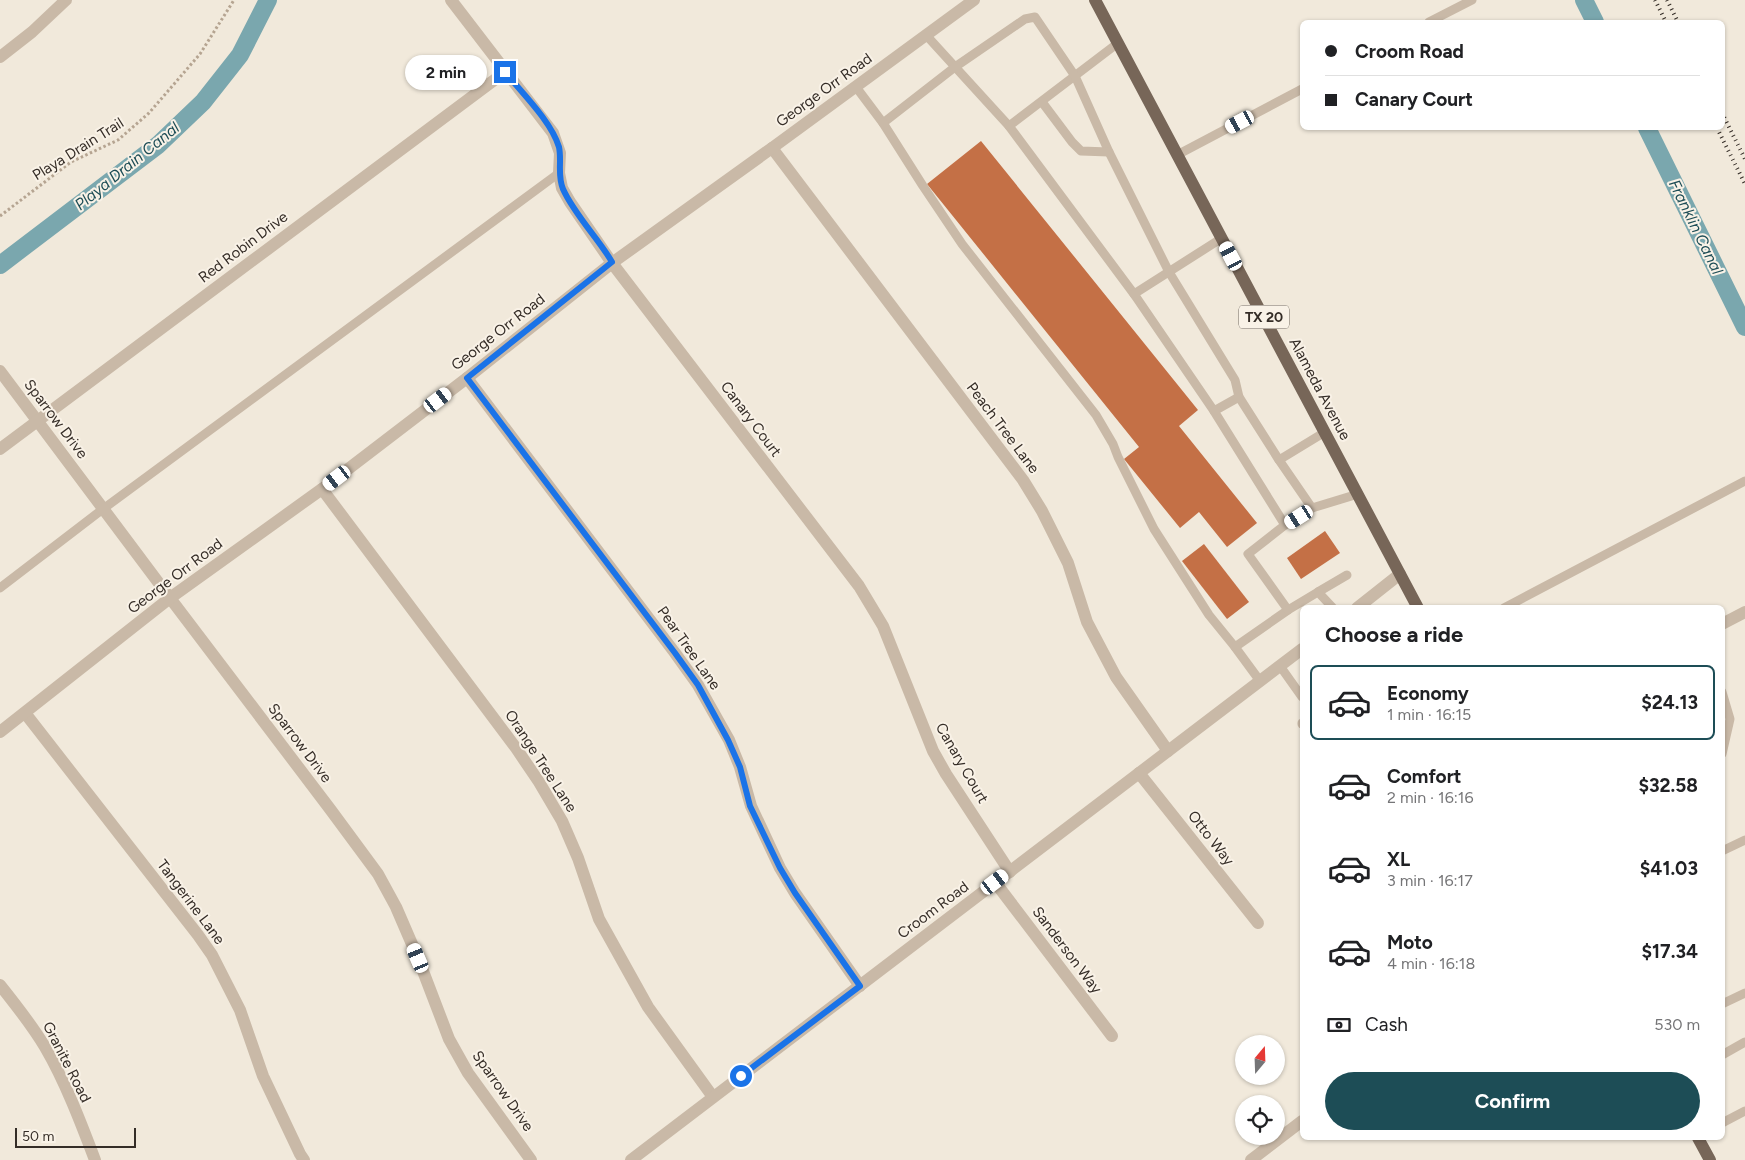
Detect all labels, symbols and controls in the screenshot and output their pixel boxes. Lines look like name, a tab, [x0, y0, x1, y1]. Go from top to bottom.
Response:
text: Croom Road	[1355, 40, 1464, 63]
street label: George Orr Road	[773, 49, 875, 131]
callout: 2 min	[405, 54, 488, 90]
route end	[494, 61, 516, 83]
text: 2 min	[426, 63, 466, 82]
text: Canary Court	[1355, 88, 1473, 111]
car	[1223, 108, 1256, 136]
street label: Playa Drain Trail	[29, 114, 127, 184]
water label: Playa Drain Canal	[71, 118, 183, 214]
water label: Franklin Canal	[1665, 177, 1727, 278]
street label: Red Robin Drive	[195, 208, 291, 286]
car	[1217, 239, 1244, 273]
street label: George Orr Road	[448, 290, 548, 374]
road number: TX 20	[1239, 306, 1289, 328]
street label: Alameda Avenue	[1286, 335, 1354, 443]
street label: Sparrow Drive	[20, 376, 92, 462]
street label: Canary Court	[717, 378, 785, 461]
street label: Peach Tree Lane	[963, 379, 1043, 477]
car	[421, 385, 454, 415]
car	[320, 463, 353, 493]
car	[1282, 503, 1315, 531]
street label: George Orr Road	[124, 534, 226, 618]
street label: Pear Tree Lane	[654, 603, 724, 693]
text: Choose a ride	[1325, 621, 1463, 648]
icon: car	[1327, 680, 1372, 725]
text: Economy	[1387, 682, 1469, 705]
text: $24.13	[1641, 691, 1698, 714]
street label: Sparrow Drive	[264, 700, 336, 786]
text: 1 min · 16:15	[1387, 705, 1471, 724]
street label: Orange Tree Lane	[501, 707, 581, 815]
street label: Canary Court	[932, 720, 992, 807]
icon: car	[1327, 763, 1372, 808]
text: Comfort	[1387, 765, 1462, 788]
text: $32.58	[1639, 774, 1698, 797]
text: 2 min · 16:16	[1387, 788, 1474, 807]
street label: Otto Way	[1184, 807, 1238, 869]
icon: car	[1327, 846, 1372, 891]
text: XL	[1387, 848, 1410, 871]
street label: Tangerine Lane	[153, 856, 229, 948]
text: $41.03	[1640, 857, 1698, 880]
car	[978, 867, 1011, 897]
text: 3 min · 16:17	[1387, 871, 1473, 890]
street label: Croom Road	[894, 877, 972, 943]
street label: Sanderson Way	[1028, 903, 1106, 997]
icon: car	[1327, 929, 1372, 974]
text: Moto	[1387, 931, 1433, 954]
text: $17.34	[1642, 940, 1698, 963]
car	[405, 941, 430, 975]
text: 4 min · 16:18	[1387, 954, 1475, 973]
icon: cash	[1325, 1011, 1353, 1039]
text: Cash	[1365, 1013, 1408, 1036]
text: 530 m	[1654, 1015, 1700, 1034]
street label: Granite Road	[39, 1019, 95, 1105]
north arrow	[1235, 1035, 1285, 1085]
map controls	[1235, 1035, 1285, 1145]
street label: Sparrow Drive	[469, 1047, 537, 1135]
route start	[730, 1065, 752, 1087]
button: Confirm	[1325, 1072, 1700, 1130]
button: locate	[1235, 1095, 1285, 1145]
scale bar	[15, 1125, 136, 1148]
text: 50 m	[22, 1128, 54, 1145]

